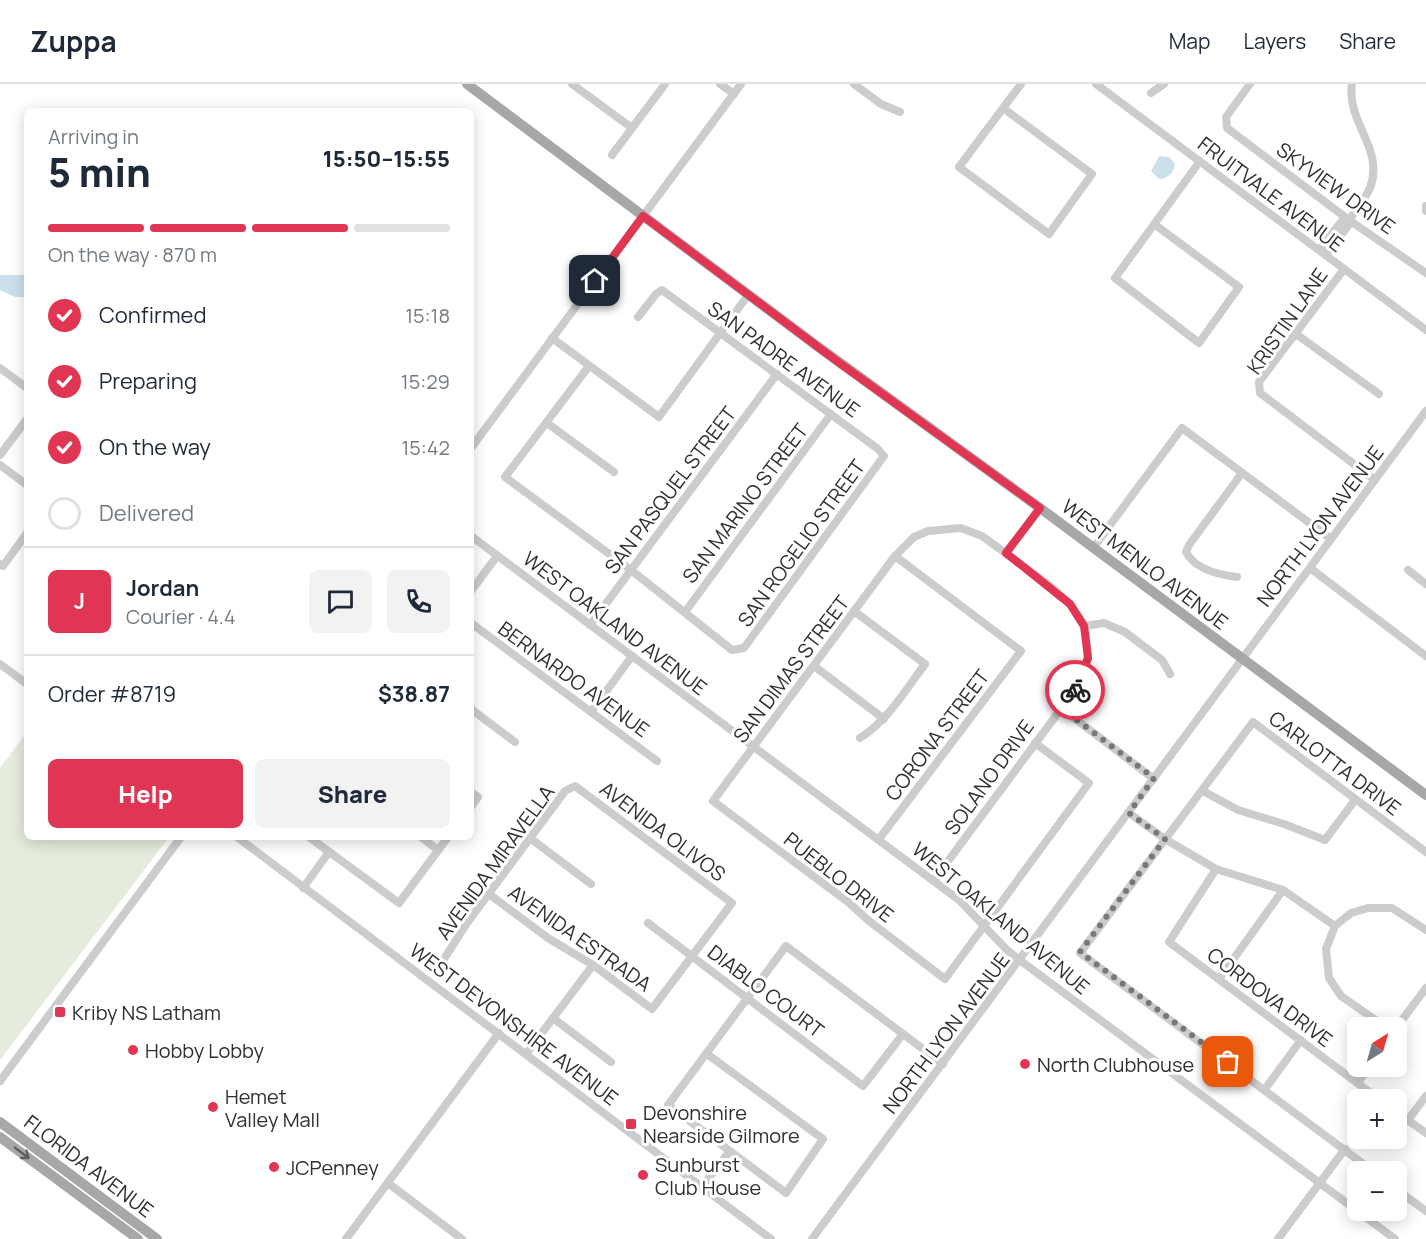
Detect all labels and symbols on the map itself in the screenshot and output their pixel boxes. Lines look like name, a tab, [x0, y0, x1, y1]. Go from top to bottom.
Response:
street label: FRUITVALE AVENUE	[1193, 130, 1349, 258]
street label: SKYVIEW DRIVE	[1271, 136, 1401, 240]
pin	[569, 255, 620, 306]
street label: KRISTIN LANE	[1240, 263, 1334, 379]
street label: SAN PADRE AVENUE	[703, 295, 865, 423]
street label: SAN PASQUEL STREET	[598, 401, 742, 579]
street label: SAN MARINO STREET	[676, 418, 814, 588]
street label: NORTH LYON AVENUE	[1251, 440, 1389, 612]
street label: SAN ROGELIO STREET	[731, 454, 871, 632]
street label: WEST MENLO AVENUE	[1056, 493, 1234, 635]
street label: WEST OAKLAND AVENUE	[518, 545, 712, 701]
street label: SAN DIMAS STREET	[727, 590, 855, 748]
street label: BERNARDO AVENUE	[493, 615, 655, 743]
courier	[1045, 660, 1105, 720]
street label: CORONA STREET	[879, 664, 995, 806]
street label: CARLOTTA DRIVE	[1264, 704, 1406, 822]
street label: SOLANO DRIVE	[938, 714, 1040, 840]
street label: AVENIDA OLIVOS	[595, 775, 731, 887]
street label: AVENIDA MIRAVELLA	[430, 779, 560, 945]
street label: PUEBLO DRIVE	[779, 826, 899, 928]
street label: WEST OAKLAND AVENUE	[907, 836, 1095, 1000]
street label: AVENIDA ESTRADA	[503, 878, 657, 998]
street label: WEST DEVONSHIRE AVENUE	[404, 937, 624, 1111]
street label: DIABLO COURT	[703, 938, 830, 1044]
street label: CORDOVA DRIVE	[1202, 941, 1338, 1053]
street label: NORTH LYON AVENUE	[877, 947, 1015, 1119]
place label: Kriby NS Latham	[72, 999, 221, 1026]
marker: Kriby NS Latham	[53, 1005, 67, 1019]
north arrow	[1347, 1017, 1407, 1077]
pin	[1202, 1036, 1253, 1087]
place label: Hobby Lobby	[145, 1037, 264, 1064]
marker: Hobby Lobby	[126, 1043, 140, 1057]
place label: North Clubhouse	[1037, 1051, 1194, 1078]
marker: North Clubhouse	[1018, 1057, 1032, 1071]
place label: Hemet Valley Mall	[225, 1083, 320, 1133]
place label: Devonshire Nearside Gilmore	[643, 1099, 800, 1149]
marker: Hemet Valley Mall	[206, 1100, 220, 1114]
street label: FLORIDA AVENUE	[19, 1109, 159, 1223]
marker: Devonshire Nearside Gilmore	[624, 1117, 638, 1131]
one-way arrow	[13, 1147, 29, 1159]
place label: Sunburst Club House	[655, 1151, 761, 1201]
place label: JCPenney	[286, 1154, 379, 1181]
marker: JCPenney	[267, 1160, 281, 1174]
marker: Sunburst Club House	[636, 1168, 650, 1182]

